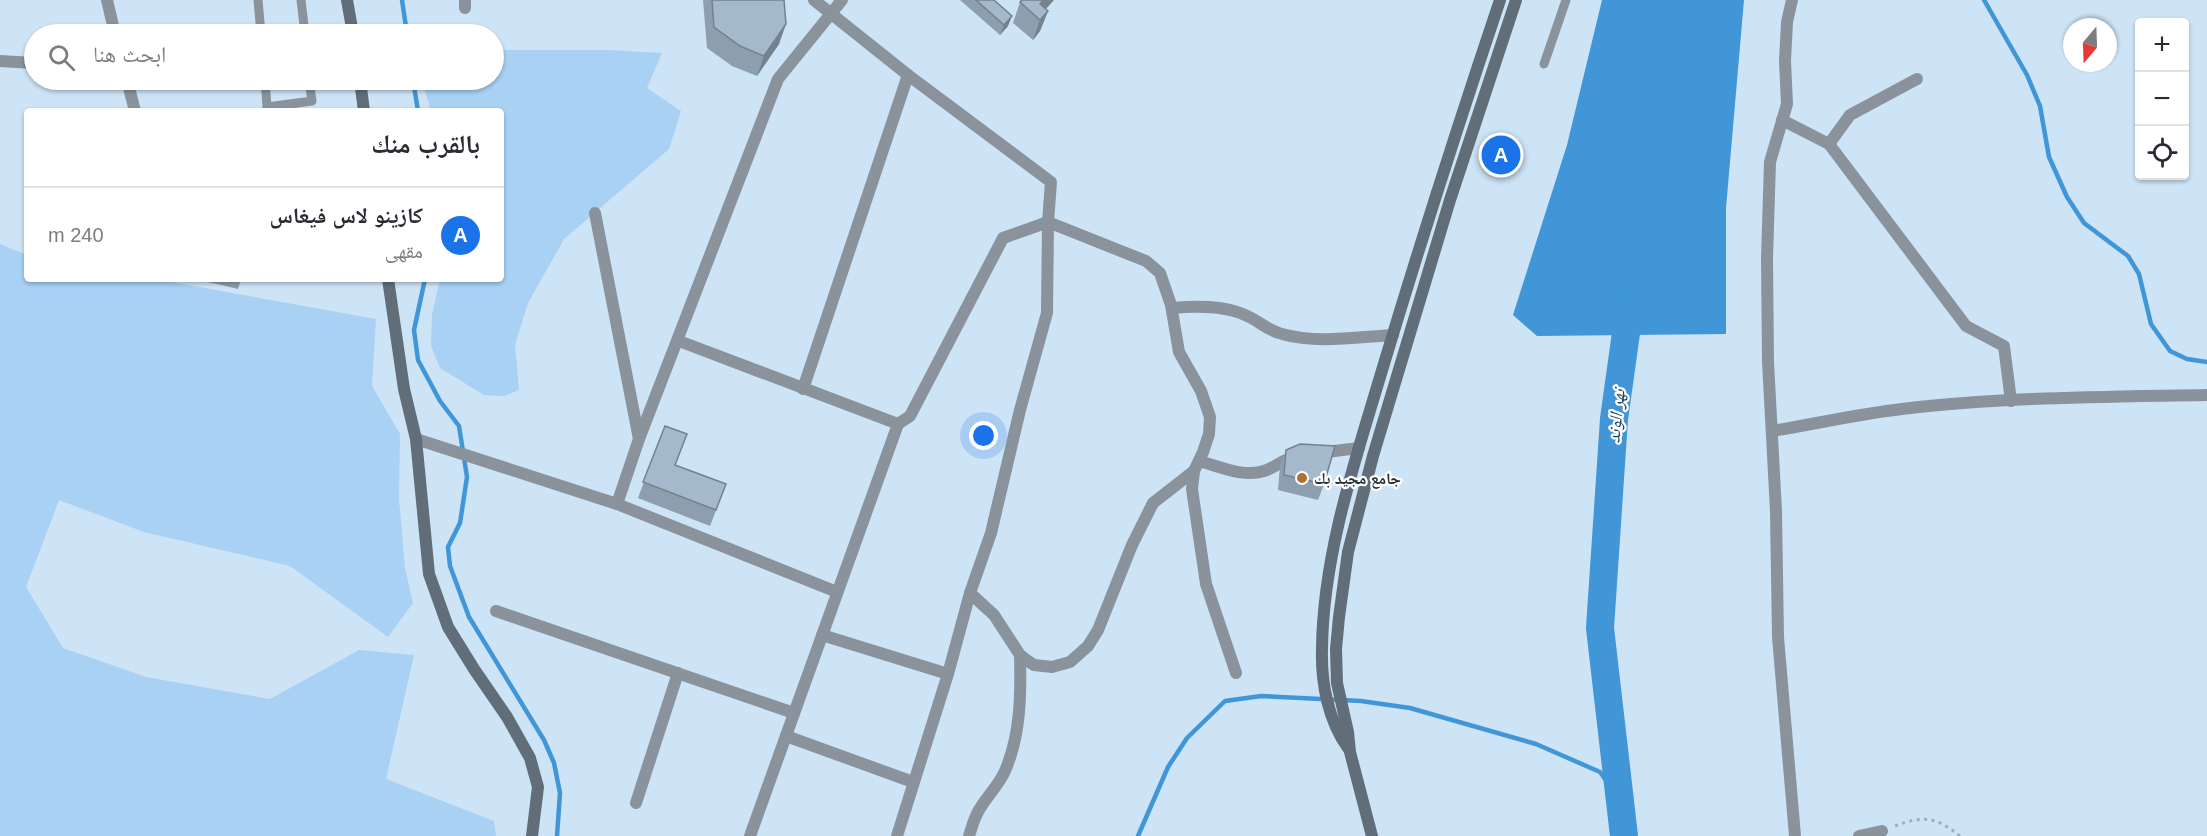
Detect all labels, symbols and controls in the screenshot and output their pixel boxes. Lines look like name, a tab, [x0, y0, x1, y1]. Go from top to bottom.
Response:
north arrow	[2063, 18, 2117, 72]
map controls	[2135, 18, 2189, 180]
button: +	[2135, 18, 2189, 72]
search box	[24, 24, 504, 90]
icon: search	[45, 41, 78, 74]
text: ابحث هنا	[93, 42, 166, 67]
button: −	[2135, 72, 2189, 126]
button: locate	[2135, 126, 2189, 180]
text: بالقرب منك	[371, 129, 480, 159]
pin: A	[1482, 132, 1520, 178]
text: كازينو لاس فيغاس	[269, 203, 423, 228]
text: 240 m	[48, 224, 104, 246]
text: A	[453, 224, 468, 246]
text: مقهى	[385, 240, 423, 262]
water label: نهر الوند	[1603, 385, 1629, 444]
your location	[969, 421, 998, 450]
place label: جامع مجيد بك	[1314, 470, 1401, 489]
marker: جامع مجيد بك	[1295, 471, 1309, 485]

